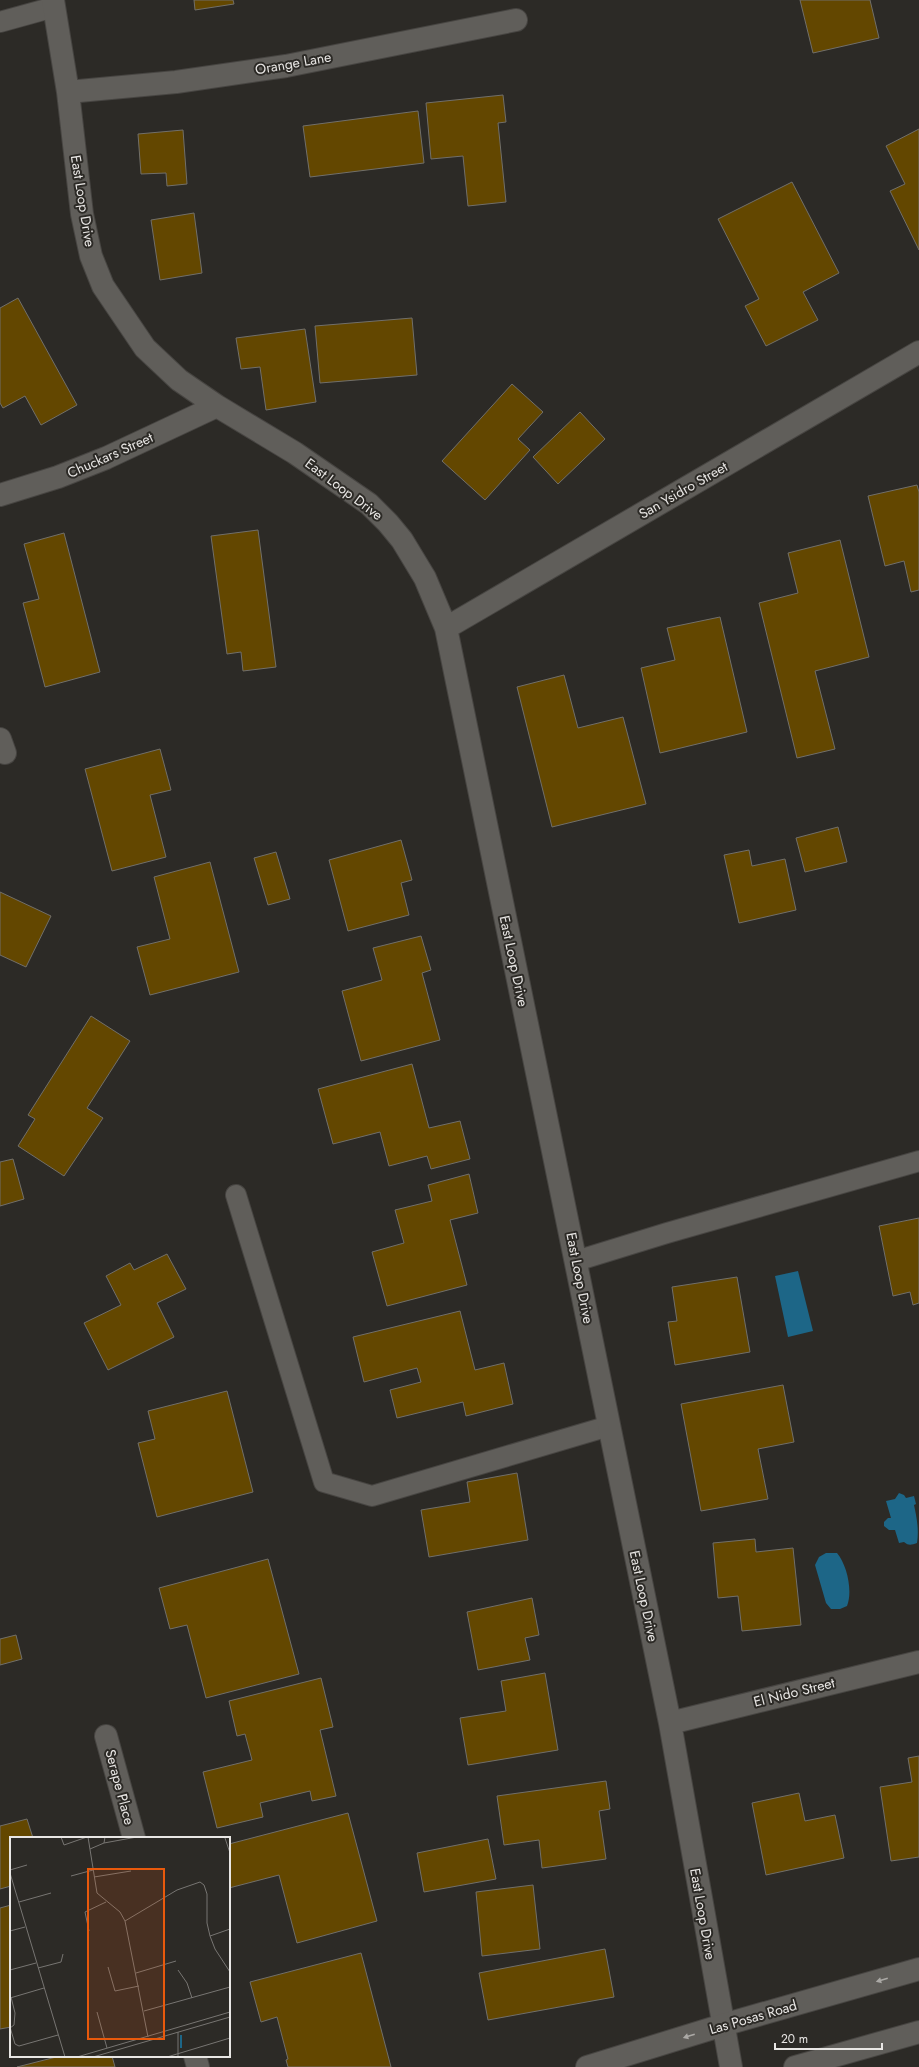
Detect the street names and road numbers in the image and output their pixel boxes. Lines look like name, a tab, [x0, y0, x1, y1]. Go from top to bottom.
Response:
street label: Orange Lane	[253, 46, 333, 80]
street label: East Loop Drive	[66, 154, 100, 248]
street label: Chuckars Street	[64, 427, 157, 483]
street label: East Loop Drive	[301, 453, 387, 525]
street label: San Ysidro Street	[635, 456, 732, 524]
street label: East Loop Drive	[495, 914, 533, 1008]
street label: East Loop Drive	[561, 1231, 599, 1325]
street label: East Loop Drive	[625, 1549, 663, 1643]
street label: El Nido Street	[751, 1672, 837, 1712]
street label: Serape Place	[100, 1747, 140, 1827]
street label: East Loop Drive	[685, 1867, 721, 1961]
street label: Las Posas Road	[707, 1995, 799, 2039]

